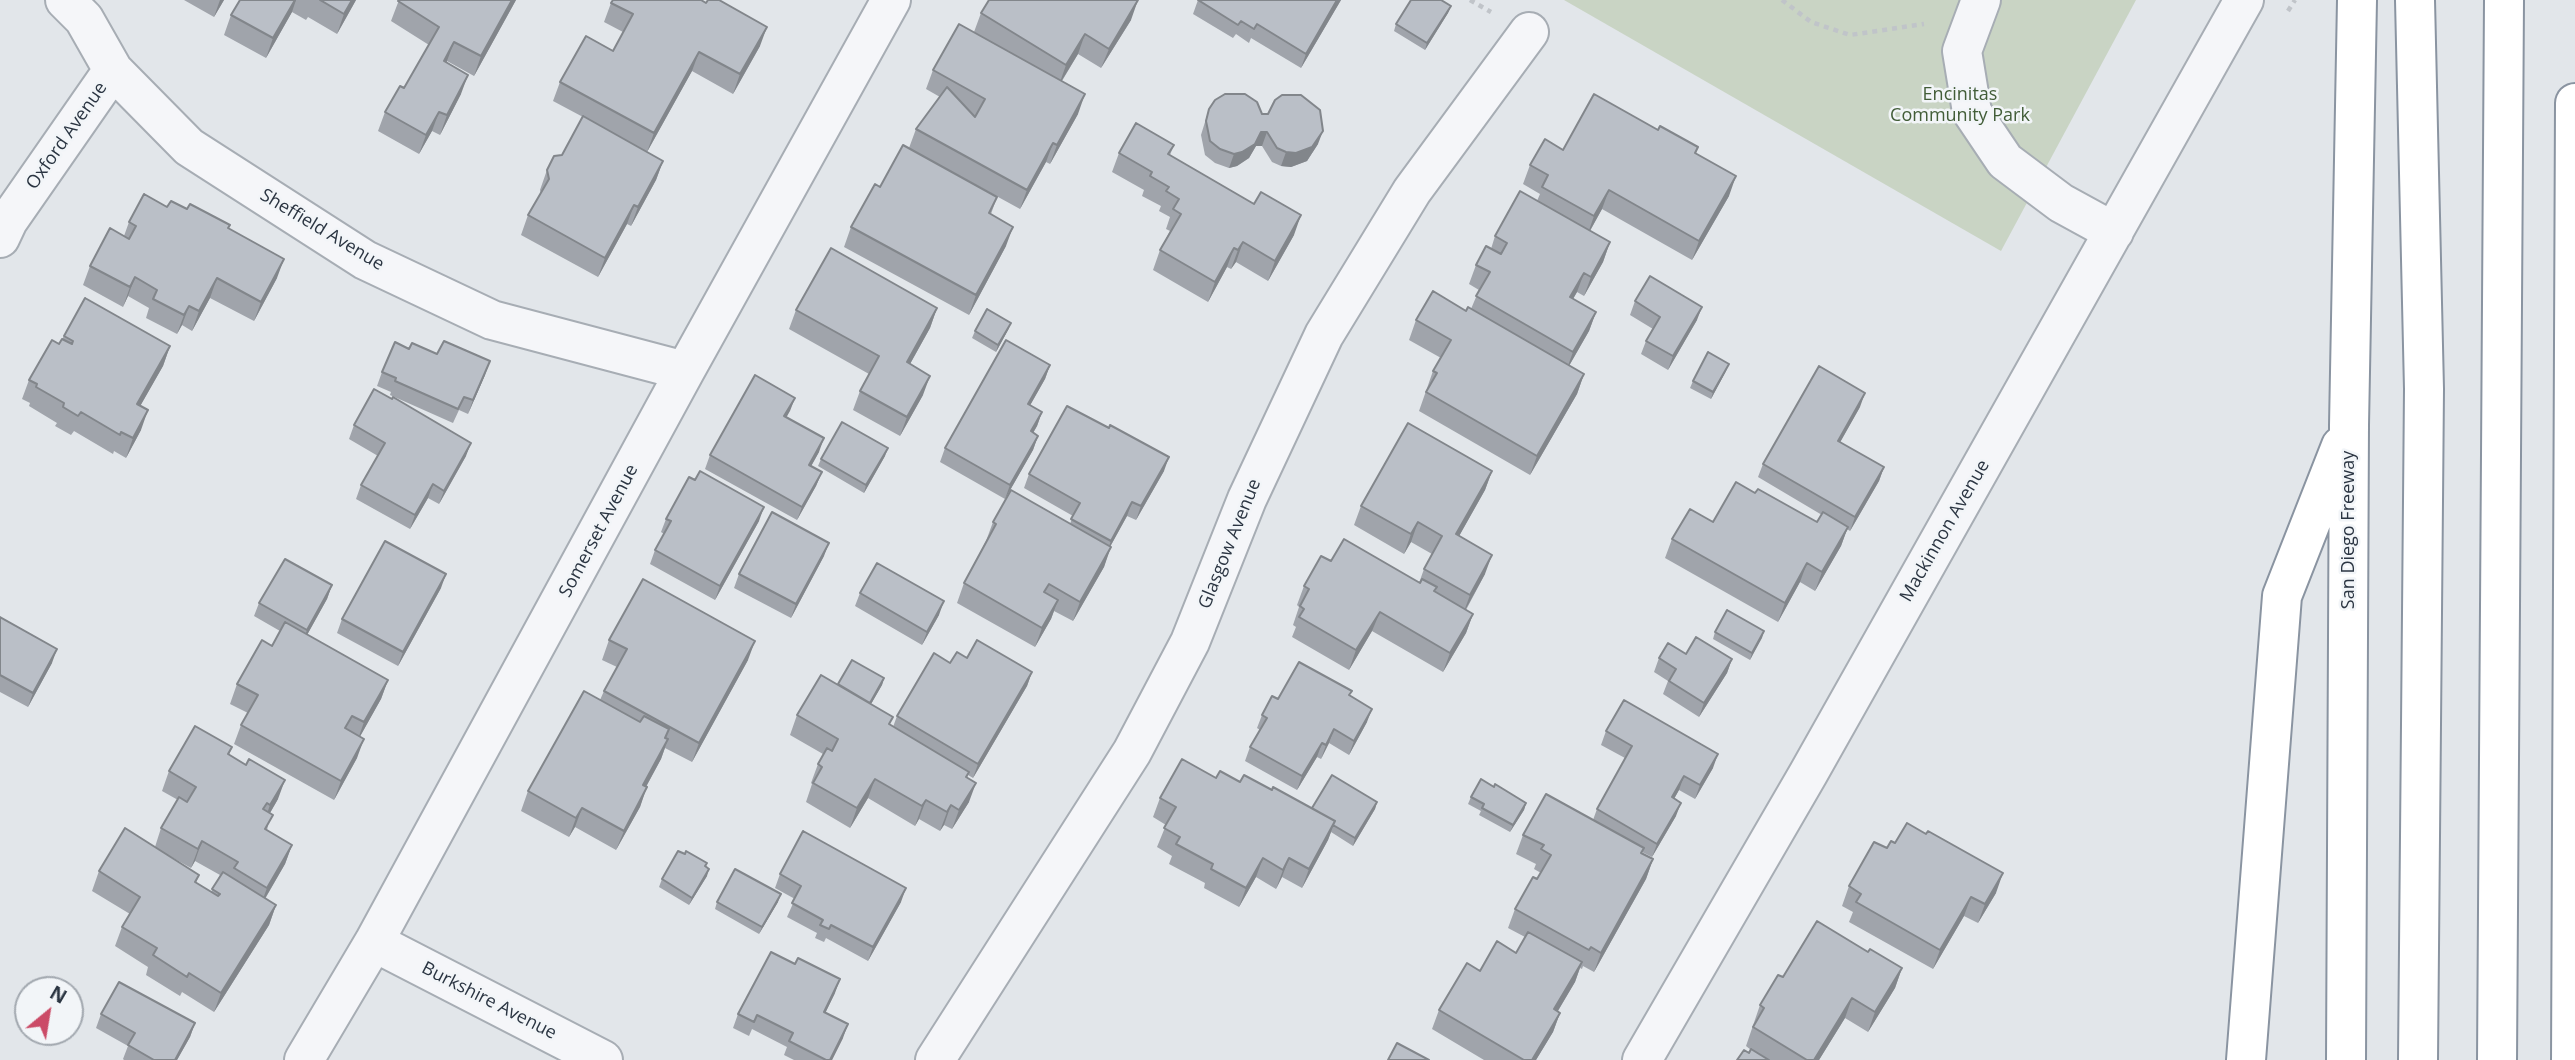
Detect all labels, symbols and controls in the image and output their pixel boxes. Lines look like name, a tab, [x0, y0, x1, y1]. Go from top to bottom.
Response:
street label: Oxford Avenue	[22, 78, 112, 194]
park label: Encinitas Community Park	[1890, 84, 2030, 126]
street label: Sheffield Avenue	[256, 185, 388, 275]
street label: San Diego Freeway	[2338, 451, 2360, 609]
street label: Mackinnon Avenue	[1896, 456, 1994, 606]
street label: Somerset Avenue	[555, 461, 643, 601]
street label: Glasgow Avenue	[1194, 476, 1266, 612]
street label: Burkshire Avenue	[418, 958, 560, 1044]
north arrow	[14, 976, 84, 1046]
text: N	[45, 979, 72, 1010]

